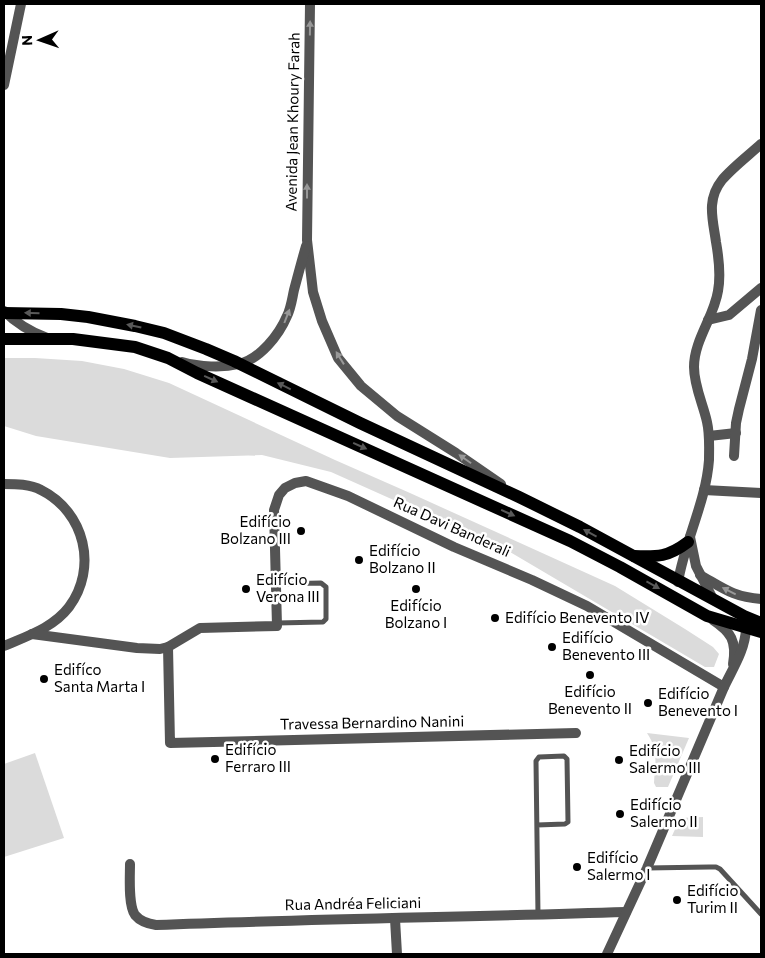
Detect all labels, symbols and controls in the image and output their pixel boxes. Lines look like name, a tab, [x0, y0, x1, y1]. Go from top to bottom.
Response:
north arrow	[15, 15, 65, 65]
one-way arrow	[306, 20, 314, 36]
street label: Avenida Jean Khoury Farah	[281, 32, 303, 212]
text: N	[18, 35, 35, 46]
one-way arrow	[303, 183, 311, 199]
one-way arrow	[283, 308, 291, 323]
one-way arrow	[24, 309, 40, 317]
one-way arrow	[126, 322, 141, 330]
one-way arrow	[335, 352, 344, 365]
one-way arrow	[204, 375, 219, 384]
one-way arrow	[277, 382, 291, 390]
one-way arrow	[352, 442, 367, 451]
one-way arrow	[458, 454, 472, 464]
street label: Rua Davi Banderali	[391, 492, 514, 560]
one-way arrow	[501, 510, 515, 518]
place label: Edifício Bolzano III	[220, 512, 291, 547]
marker: Edifício Bolzano III	[295, 525, 307, 537]
one-way arrow	[584, 528, 597, 537]
place label: Edifício Bolzano II	[369, 541, 436, 576]
marker: Edifício Bolzano II	[353, 554, 365, 566]
place label: Edifício Verona III	[256, 570, 320, 605]
one-way arrow	[646, 581, 660, 590]
marker: Edifício Verona III	[240, 583, 252, 595]
marker: Edifício Bolzano I	[410, 583, 422, 595]
one-way arrow	[722, 587, 736, 595]
place label: Edifício Bolzano I	[385, 596, 447, 631]
place label: Edifício Benevento IV	[505, 608, 650, 626]
marker: Edifício Benevento IV	[489, 612, 501, 624]
place label: Edifício Benevento III	[562, 628, 650, 663]
marker: Edifício Benevento III	[546, 641, 558, 653]
place label: Edifíco Santa Marta I	[54, 660, 145, 695]
marker: Edifício Benevento II	[584, 669, 596, 681]
marker: Edifíco Santa Marta I	[38, 673, 50, 685]
place label: Edifício Benevento II	[548, 682, 632, 717]
place label: Edifício Benevento I	[658, 684, 738, 719]
marker: Edifício Benevento I	[642, 697, 654, 709]
street label: Travessa Bernardino Nanini	[280, 711, 464, 733]
place label: Edifício Ferraro III	[225, 740, 291, 775]
place label: Edifício Salermo III	[629, 741, 701, 776]
marker: Edifício Ferraro III	[209, 753, 221, 765]
marker: Edifício Salermo III	[613, 754, 625, 766]
place label: Edifício Salermo II	[630, 795, 698, 830]
marker: Edifício Salermo II	[614, 808, 626, 820]
place label: Edifício Salermo I	[587, 848, 650, 883]
marker: Edifício Salermo I	[571, 861, 583, 873]
place label: Edifício Turim II	[687, 881, 738, 916]
street label: Rua Andréa Feliciani	[285, 893, 421, 913]
marker: Edifício Turim II	[671, 894, 683, 906]

